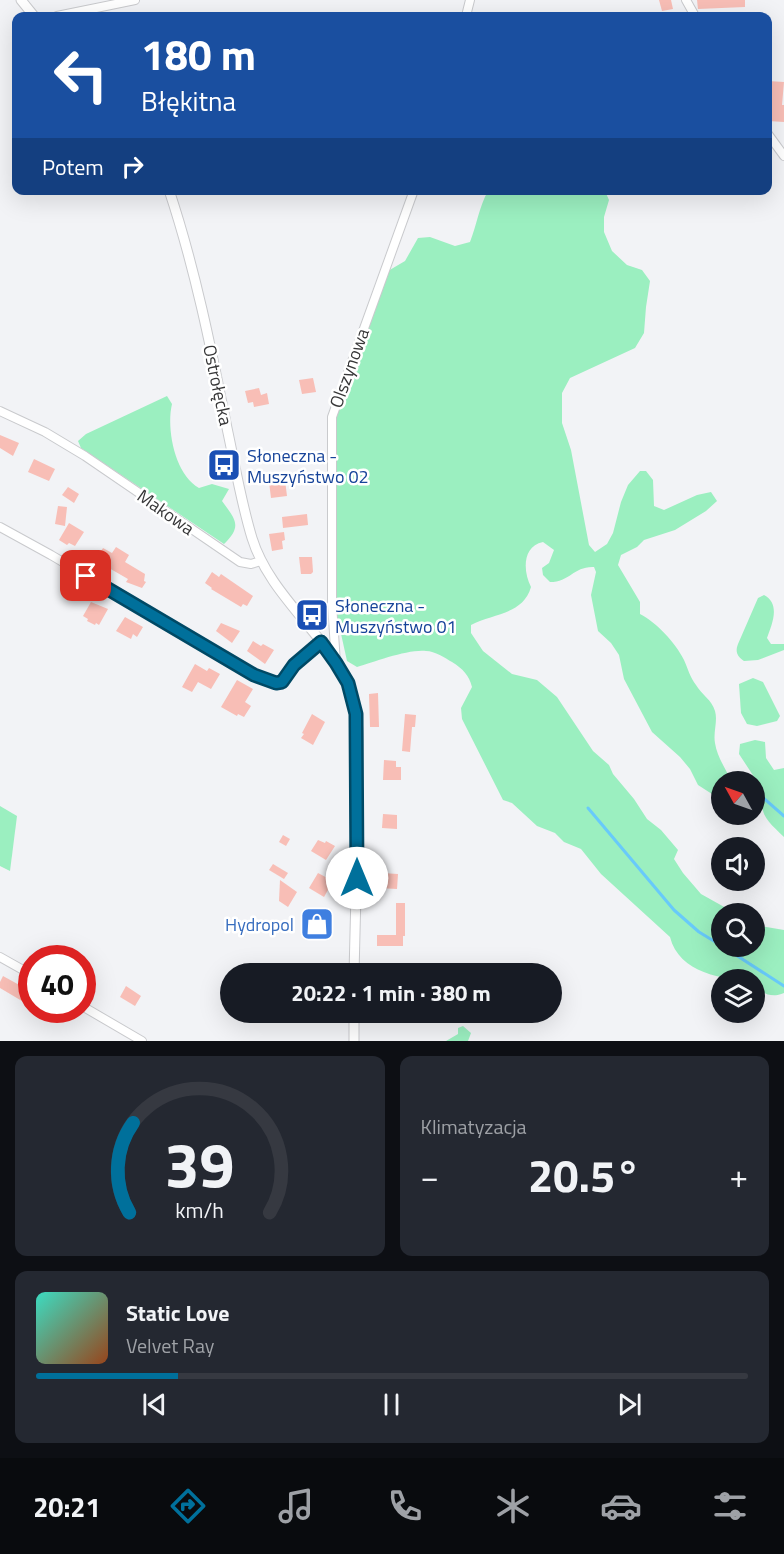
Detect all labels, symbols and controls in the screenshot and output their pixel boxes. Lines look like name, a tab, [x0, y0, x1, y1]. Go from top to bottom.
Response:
text: 180 m	[141, 22, 256, 86]
icon: left	[42, 36, 120, 114]
text: Błękitna	[141, 80, 236, 121]
text: Potem	[42, 150, 104, 184]
icon: right	[116, 150, 149, 183]
street label: Olszynowa	[322, 324, 376, 412]
street label: Ostrołęcka	[196, 342, 240, 428]
place label: Słoneczna - Muszyństwo 02	[247, 442, 369, 490]
bus stop icon: Słoneczna - Muszyństwo 02	[206, 447, 242, 483]
street label: Makowa	[132, 482, 200, 542]
pin	[60, 550, 111, 601]
icon: arrive	[69, 559, 102, 592]
place label: Słoneczna - Muszyństwo 01	[335, 592, 457, 640]
bus stop icon: Słoneczna - Muszyństwo 01	[294, 597, 330, 633]
north arrow	[711, 771, 765, 825]
map controls	[711, 771, 765, 1023]
button: sound	[711, 837, 765, 891]
position arrow	[325, 846, 389, 910]
button: search	[711, 903, 765, 957]
shop icon: Hydropol	[299, 906, 335, 942]
place label: Hydropol	[225, 911, 294, 938]
speed limit sign: 40	[18, 945, 96, 1023]
button: layers	[711, 969, 765, 1023]
text: 20:22 · 1 min · 380 m	[291, 976, 491, 1010]
text: Klimatyzacja	[421, 1111, 527, 1142]
text: 39	[165, 1116, 235, 1211]
text: 20.5°	[528, 1141, 640, 1209]
text: −	[421, 1151, 439, 1201]
text: +	[730, 1151, 748, 1201]
text: km/h	[175, 1194, 224, 1226]
text: Static Love	[126, 1296, 229, 1330]
text: Velvet Ray	[126, 1330, 215, 1361]
icon: previous	[138, 1388, 171, 1421]
icon: pause	[375, 1388, 408, 1421]
icon: next	[613, 1388, 646, 1421]
icon: directions	[167, 1485, 209, 1527]
icon: music	[275, 1485, 317, 1527]
icon: phone	[384, 1485, 426, 1527]
icon: climate	[492, 1485, 534, 1527]
icon: car	[600, 1485, 642, 1527]
icon: filters	[709, 1485, 751, 1527]
text: 20:21	[33, 1486, 101, 1527]

